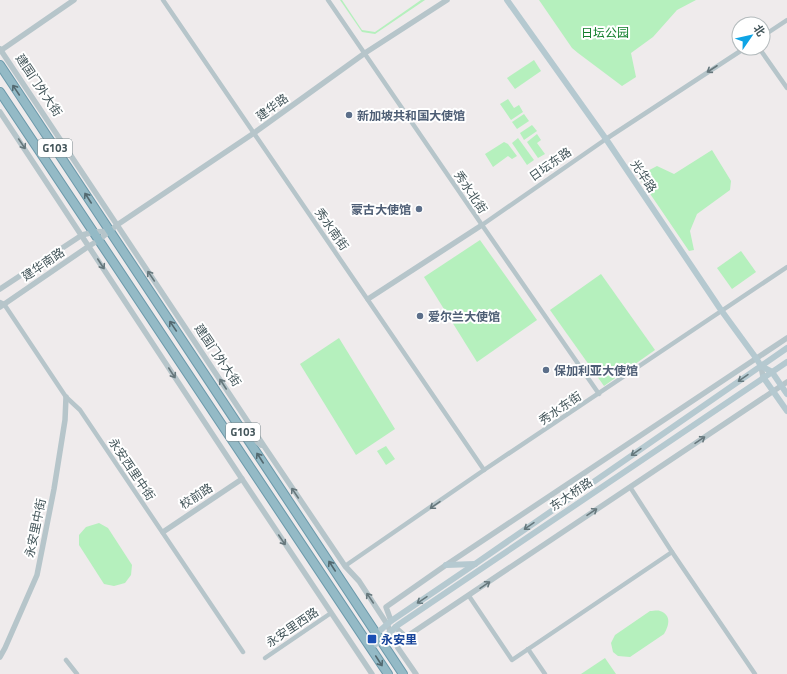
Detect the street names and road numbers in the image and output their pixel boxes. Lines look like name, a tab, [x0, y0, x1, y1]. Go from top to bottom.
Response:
street label: 建国门外大街	[11, 50, 67, 120]
street label: 建华路	[252, 89, 292, 125]
road number: G103	[38, 139, 72, 157]
street label: 日坛东路	[525, 142, 575, 186]
street label: 光华路	[626, 156, 662, 196]
street label: 秀水北街	[450, 167, 492, 217]
street label: 秀水南街	[310, 204, 354, 254]
street label: 建华南路	[18, 243, 68, 285]
street label: 建国门外大街	[190, 320, 246, 390]
street label: 秀水东街	[535, 387, 585, 429]
road number: G103	[226, 423, 260, 441]
street label: 永安西里中街	[104, 434, 160, 504]
street label: 东大桥路	[546, 473, 596, 515]
street label: 校前路	[176, 478, 216, 514]
street label: 永安里中街	[19, 497, 51, 559]
street label: 永安里西路	[262, 602, 322, 652]

